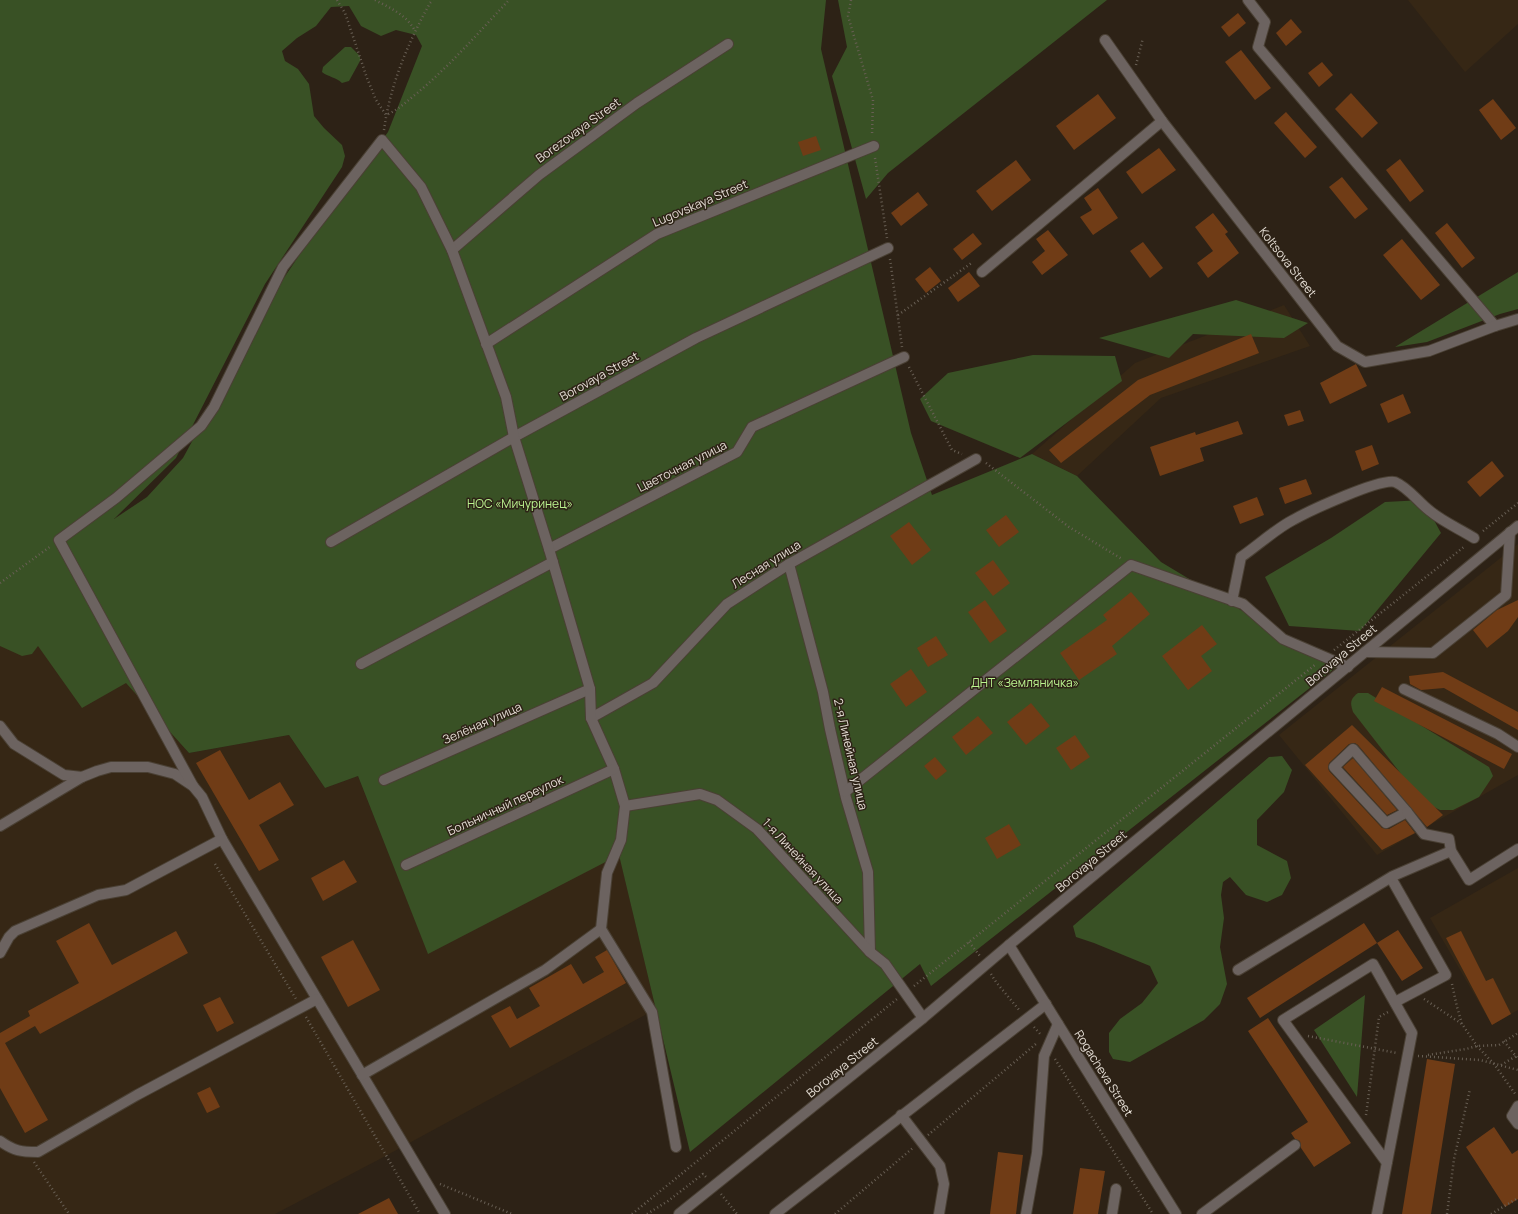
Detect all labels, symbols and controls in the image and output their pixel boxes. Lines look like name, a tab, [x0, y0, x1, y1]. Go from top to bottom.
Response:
street label: Borezovaya Street	[532, 93, 624, 167]
street label: Lugovskaya Street	[650, 175, 750, 231]
street label: Koltsova Street	[1255, 223, 1321, 301]
street label: Borovaya Street	[556, 347, 642, 405]
street label: Цветочная улица	[634, 436, 730, 496]
park label: НОС «Мичуринец»	[467, 495, 573, 512]
street label: Лесная улица	[728, 536, 804, 592]
street label: Borovaya Street	[1302, 620, 1380, 690]
park label: ДНТ «Земляничка»	[971, 674, 1079, 691]
street label: 2-я Линейная улица	[830, 697, 872, 811]
street label: Зелёная улица	[440, 698, 524, 748]
street label: Больничный переулок	[444, 770, 567, 839]
street label: 1-я Линейная улица	[759, 814, 847, 908]
street label: Borovaya Street	[1052, 826, 1130, 896]
street label: Rogacheva Street	[1071, 1027, 1138, 1120]
street label: Borovaya Street	[802, 1033, 882, 1101]

